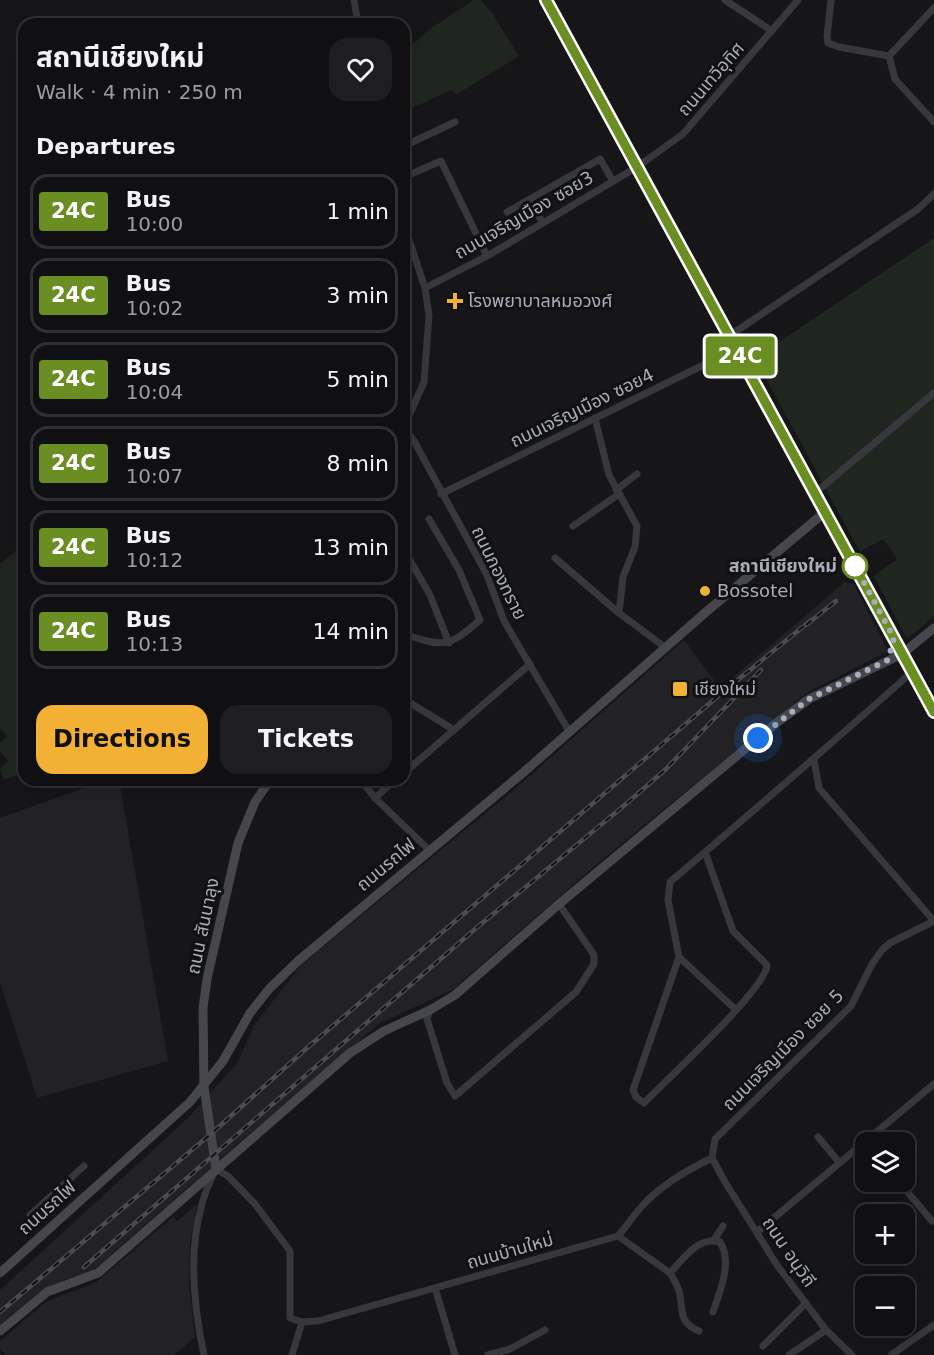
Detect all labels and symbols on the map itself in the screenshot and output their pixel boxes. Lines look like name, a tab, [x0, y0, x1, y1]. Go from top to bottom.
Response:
street label: ถนนเทวีอุทิศ	[673, 38, 749, 120]
street label: ถนนเจริญเมือง ซอย3	[451, 166, 597, 263]
place label: โรงพยาบาลหมอวงศ์	[468, 290, 613, 311]
marker: โรงพยาบาลหมอวงศ์	[446, 292, 464, 310]
line badge: 24C	[706, 336, 774, 376]
street label: ถนนเจริญเมือง ซอย4	[507, 364, 657, 451]
street label: ถนนกองทราย	[468, 523, 531, 623]
marker: สถานีเชียงใหม่	[842, 553, 868, 579]
place label: สถานีเชียงใหม่	[729, 555, 837, 576]
place label: Bossotel	[717, 580, 793, 601]
marker: Bossotel	[698, 584, 712, 598]
place label: เชียงใหม่	[694, 678, 756, 699]
marker: เชียงใหม่	[671, 680, 689, 698]
your location	[743, 723, 773, 753]
street label: ถนนรถไฟ	[352, 834, 419, 895]
street label: ถนน สันนาลุง	[182, 876, 224, 976]
street label: ถนนเจริญเมือง ซอย 5	[718, 985, 848, 1115]
street label: ถนนรถไฟ	[14, 1176, 80, 1239]
street label: ถนน อนุวิถี	[758, 1213, 820, 1291]
street label: ถนนบ้านใหม่	[464, 1228, 556, 1273]

